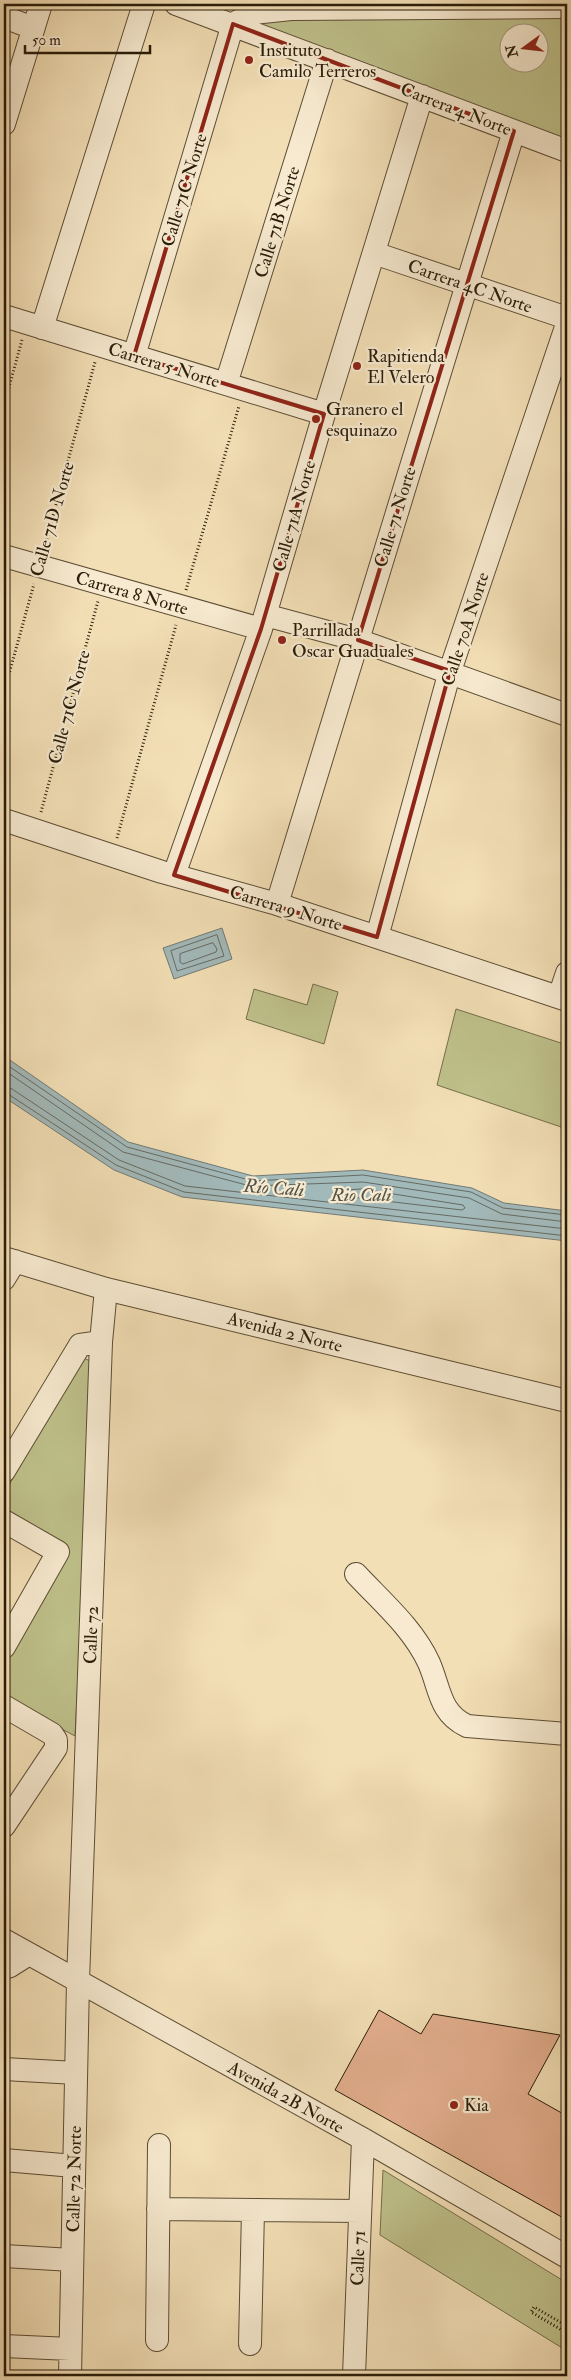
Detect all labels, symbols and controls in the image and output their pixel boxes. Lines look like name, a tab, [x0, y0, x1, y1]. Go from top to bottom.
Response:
scale bar	[25, 22, 150, 54]
north arrow	[498, 22, 548, 72]
text: 50 m	[32, 31, 61, 50]
place label: Instituto Camilo Terreros	[259, 39, 376, 83]
text: N	[502, 43, 522, 60]
marker: Instituto Camilo Terreros	[243, 54, 255, 66]
street label: Carrera 4 Norte	[397, 78, 515, 141]
street label: Calle 71C Norte	[156, 130, 213, 249]
street label: Calle 71B Norte	[250, 163, 306, 281]
street label: Carrera 4C Norte	[404, 254, 536, 319]
street label: Carrera 5 Norte	[105, 338, 223, 393]
place label: Rapitienda El Velero	[367, 345, 445, 389]
marker: Rapitienda El Velero	[351, 360, 363, 372]
place label: Granero el esquinazo	[326, 398, 404, 442]
marker: Granero el esquinazo	[310, 413, 322, 425]
street label: Calle 71A Norte	[268, 457, 322, 575]
street label: Calle 71D Norte	[25, 459, 80, 579]
street label: Calle 71 Norte	[369, 464, 422, 570]
street label: Carrera 8 Norte	[73, 566, 191, 621]
street label: Calle 70A Norte	[436, 569, 495, 689]
place label: Parrillada Oscar Guaduales	[292, 619, 414, 663]
marker: Parrillada Oscar Guaduales	[276, 634, 288, 646]
street label: Calle 71C Norte	[43, 647, 96, 767]
street label: Carrera 9 Norte	[227, 880, 345, 937]
water label: Río Cali	[242, 1174, 305, 1202]
water label: Rio Cali	[330, 1183, 391, 1207]
street label: Avenida 2 Norte	[224, 1307, 345, 1358]
street label: Calle 72	[79, 1605, 104, 1665]
street label: Avenida 2B Norte	[223, 2056, 348, 2139]
place label: Kia	[464, 2094, 489, 2117]
marker: Kia	[448, 2099, 460, 2111]
street label: Calle 72 Norte	[62, 2125, 87, 2232]
street label: Calle 71	[346, 2230, 371, 2286]

